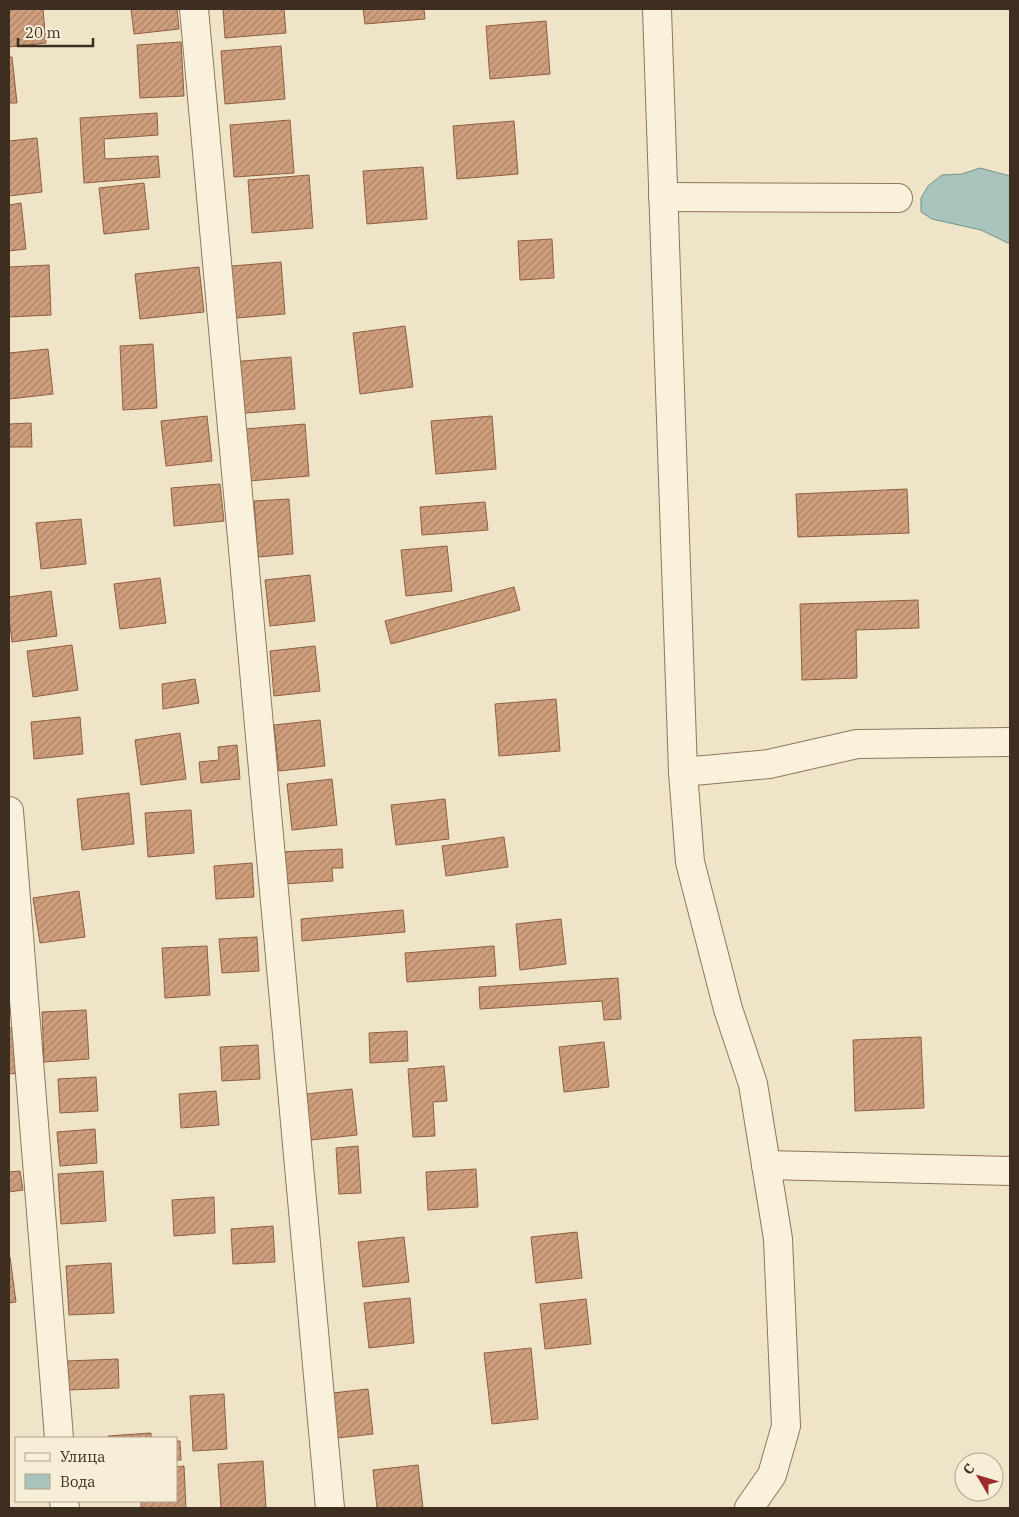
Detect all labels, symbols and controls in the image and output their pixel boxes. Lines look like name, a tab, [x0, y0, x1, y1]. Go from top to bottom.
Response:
scale bar	[18, 15, 92, 47]
text: 20 m	[25, 23, 61, 42]
legend	[15, 1437, 178, 1502]
text: Улица	[60, 1447, 105, 1466]
north arrow	[954, 1452, 1004, 1502]
text: С	[959, 1460, 979, 1478]
text: Вода	[60, 1472, 96, 1491]

